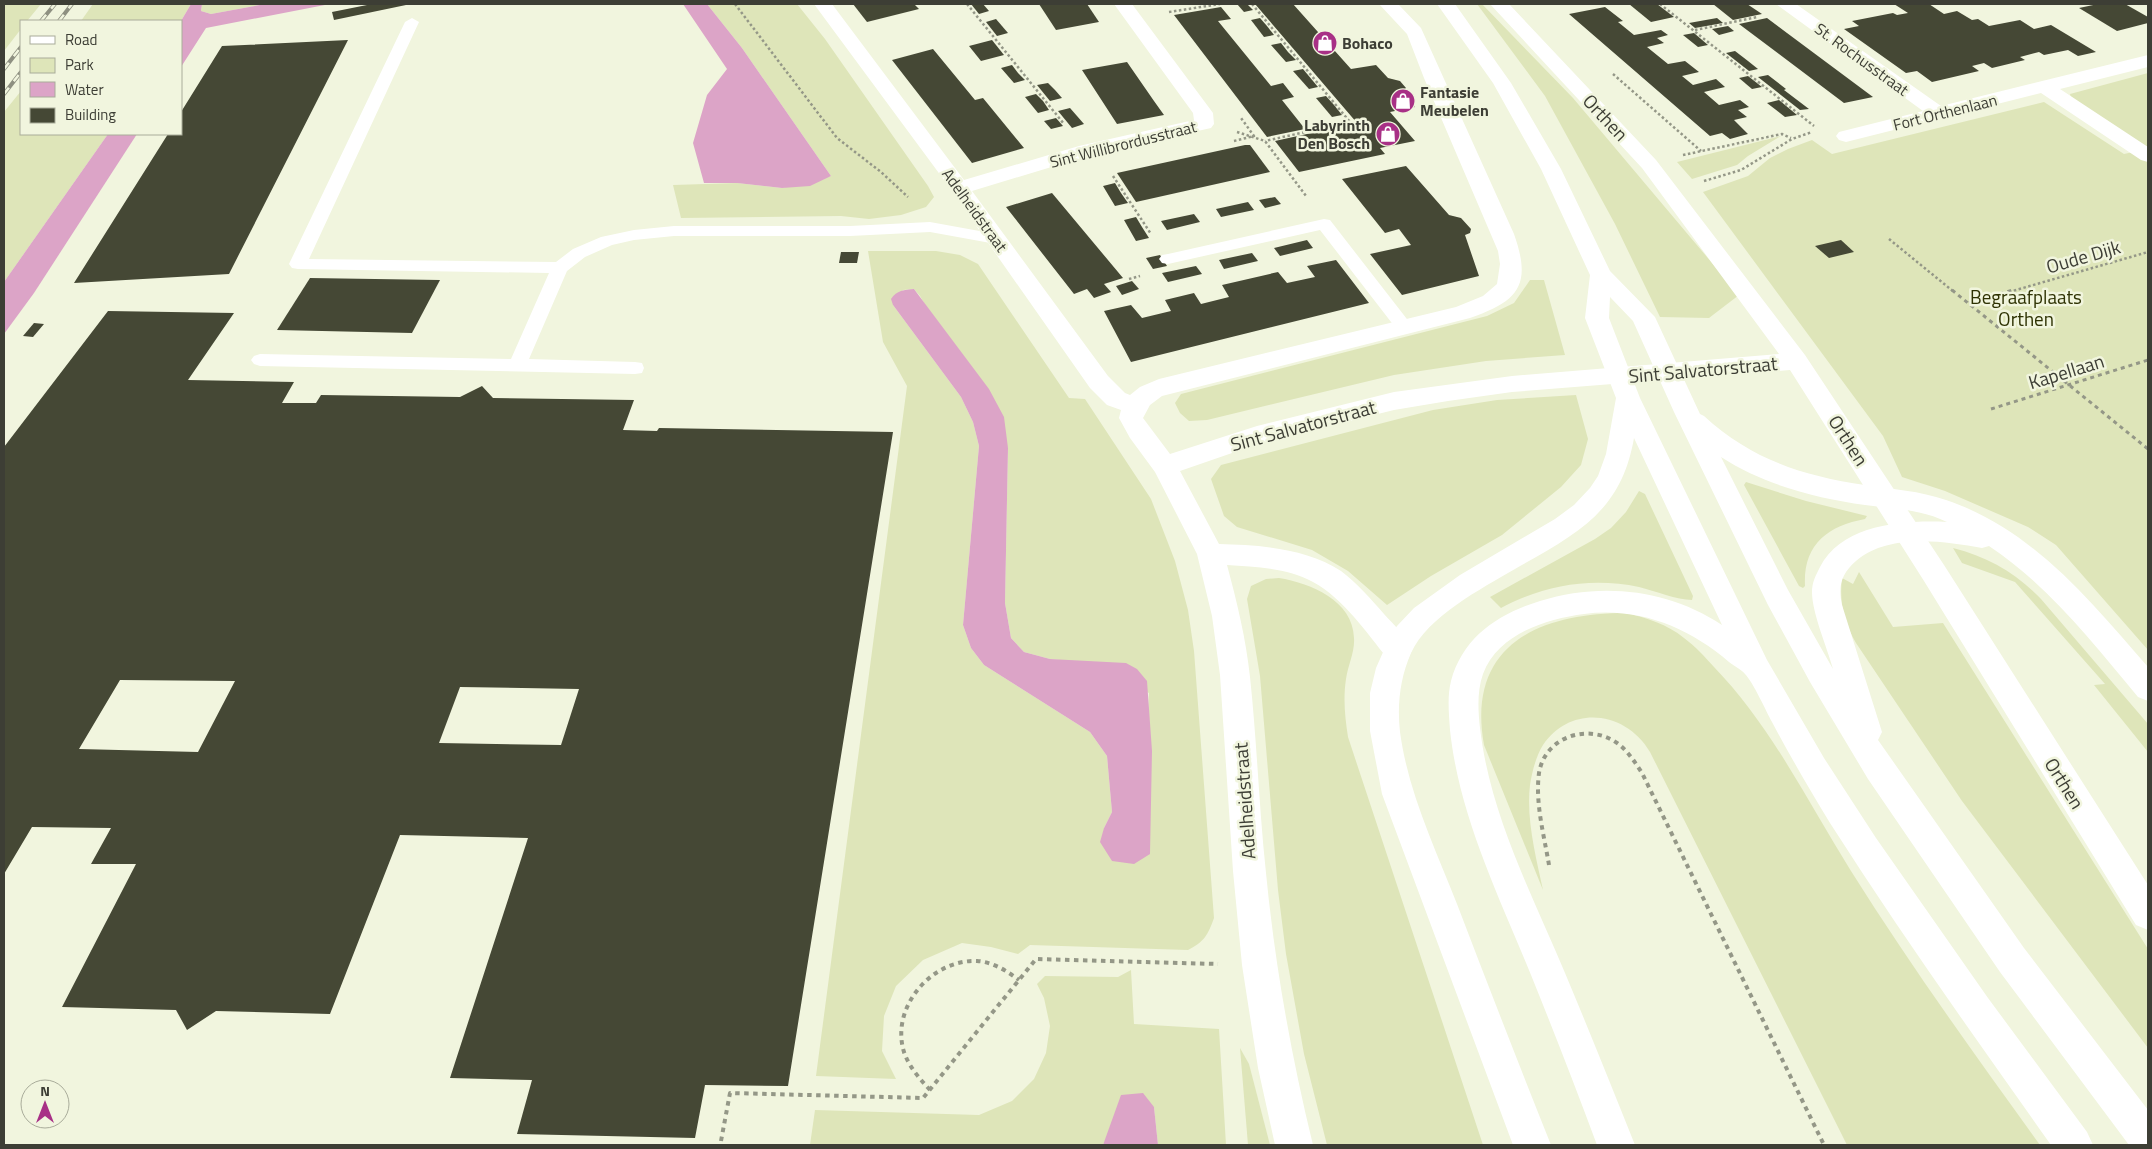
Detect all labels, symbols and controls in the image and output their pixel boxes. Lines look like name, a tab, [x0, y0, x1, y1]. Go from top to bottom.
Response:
street label: St. Rochusstraat	[1810, 17, 1914, 102]
legend	[20, 20, 182, 135]
text: Road	[65, 28, 97, 51]
shop icon: Bohaco	[1312, 30, 1338, 56]
place label: Bohaco	[1342, 31, 1393, 55]
text: Park	[65, 53, 94, 76]
text: Water	[65, 78, 104, 101]
place label: Fantasie Meubelen	[1420, 80, 1489, 122]
street label: Orthen	[1576, 87, 1636, 147]
street label: Fort Orthenlaan	[1890, 87, 2000, 137]
shop icon: Fantasie Meubelen	[1390, 88, 1416, 114]
text: Building	[65, 103, 116, 126]
place label: Labyrinth Den Bosch	[1297, 113, 1370, 155]
street label: Sint Willibrordusstraat	[1047, 114, 1199, 174]
shop icon: Labyrinth Den Bosch	[1375, 121, 1401, 147]
street label: Adelheidstraat	[936, 163, 1014, 257]
street label: Oude Dijk	[2042, 232, 2124, 280]
park label: Begraafplaats Orthen	[1970, 282, 2082, 333]
street label: Kapellaan	[2024, 346, 2108, 396]
street label: Sint Salvatorstraat	[1627, 348, 1779, 390]
street label: Sint Salvatorstraat	[1227, 392, 1379, 458]
street label: Orthen	[1822, 409, 1876, 471]
street label: Adelheidstraat	[1225, 741, 1263, 860]
street label: Orthen	[2038, 752, 2092, 814]
north arrow	[20, 1079, 70, 1129]
text: N	[40, 1080, 50, 1101]

